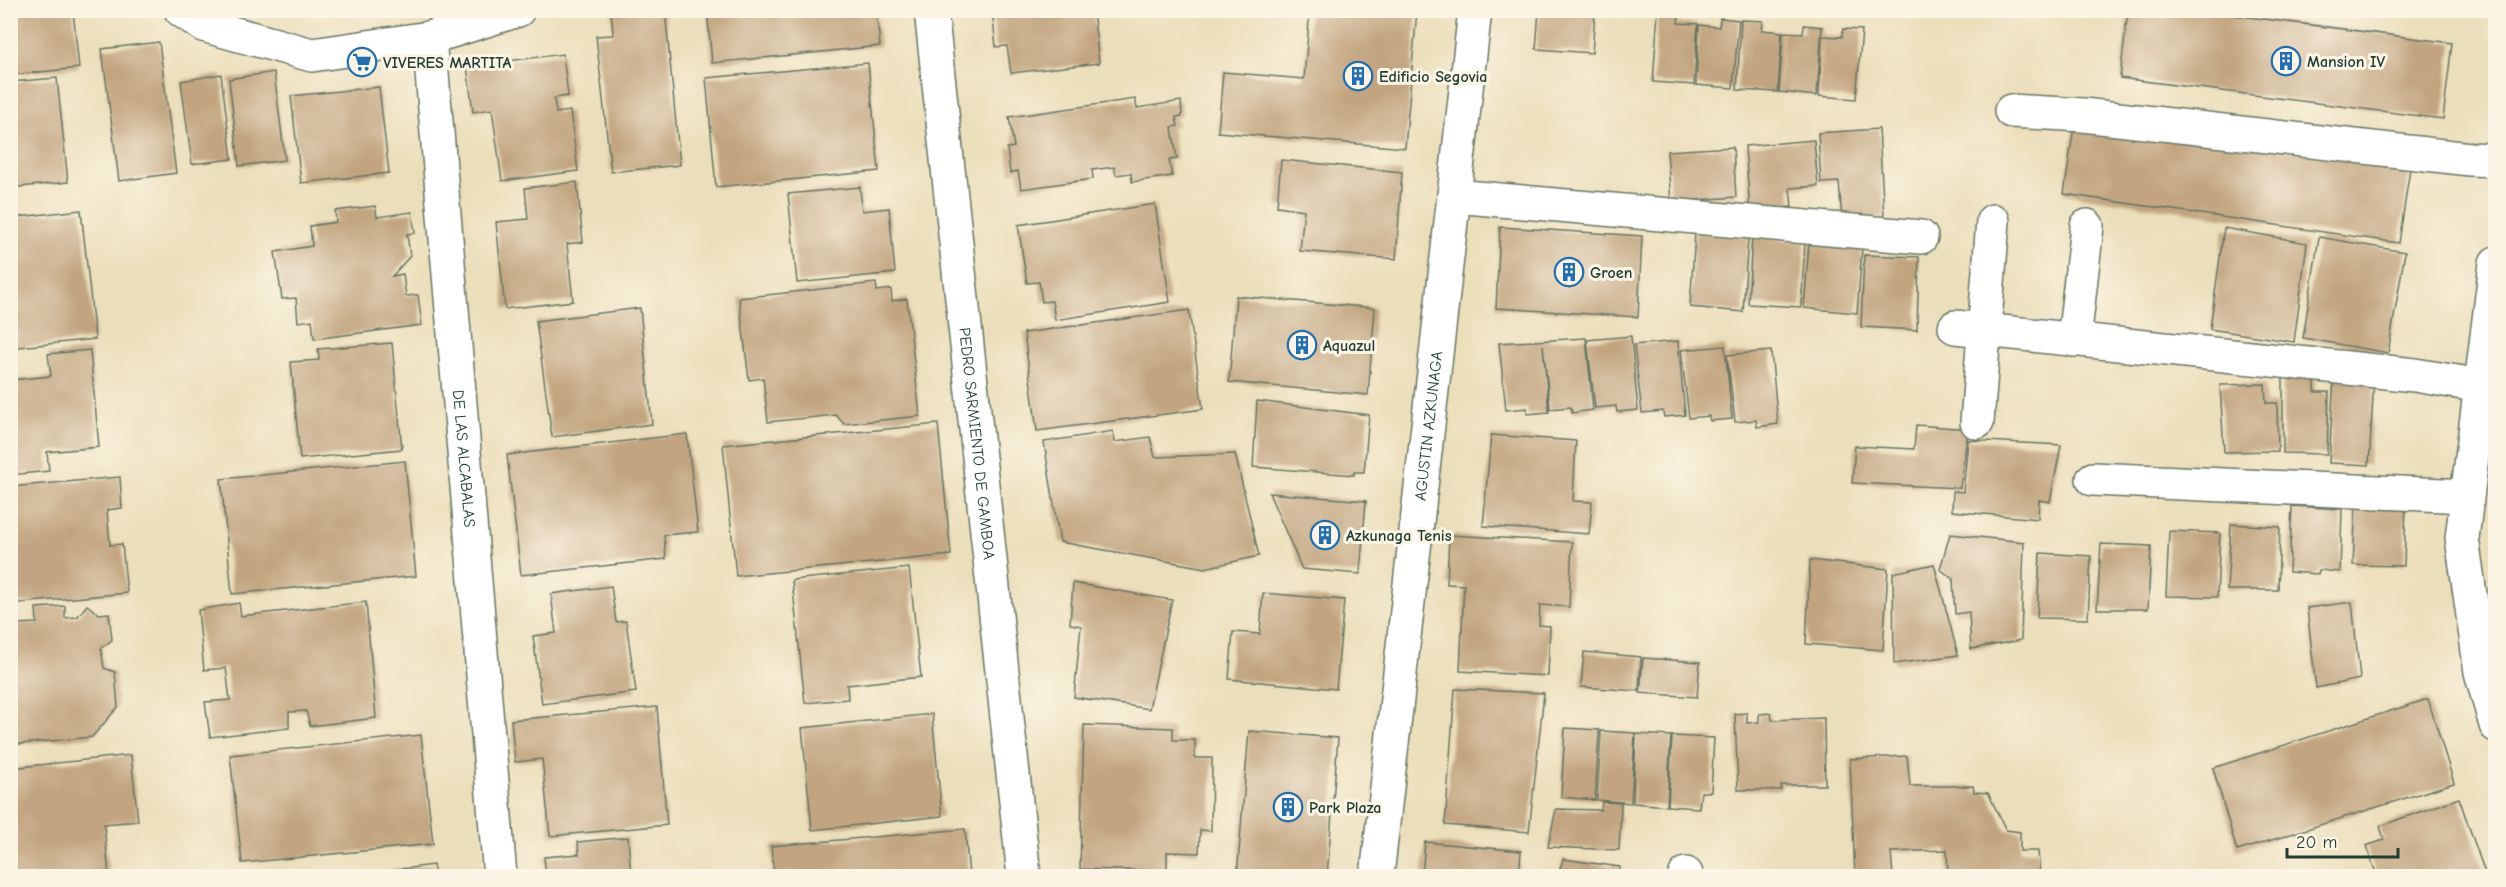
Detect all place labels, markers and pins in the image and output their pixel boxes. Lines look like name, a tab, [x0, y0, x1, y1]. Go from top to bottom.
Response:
building icon: Mansion IV	[2270, 45, 2302, 77]
supermarket icon: VIVERES MARTITA	[346, 46, 378, 78]
place label: Mansion IV	[2307, 53, 2386, 71]
place label: VIVERES MARTITA	[383, 54, 511, 72]
building icon: Edificio Segovia	[1342, 60, 1374, 92]
place label: Edificio Segovia	[1379, 68, 1488, 86]
building icon: Groen	[1553, 256, 1585, 288]
place label: Groen	[1590, 264, 1632, 282]
building icon: Aquazul	[1286, 329, 1318, 361]
place label: Aquazul	[1323, 337, 1375, 355]
building icon: Azkunaga Tenis	[1309, 519, 1341, 551]
place label: Azkunaga Tenis	[1346, 527, 1452, 545]
building icon: Park Plaza	[1272, 791, 1304, 823]
place label: Park Plaza	[1309, 799, 1381, 817]

